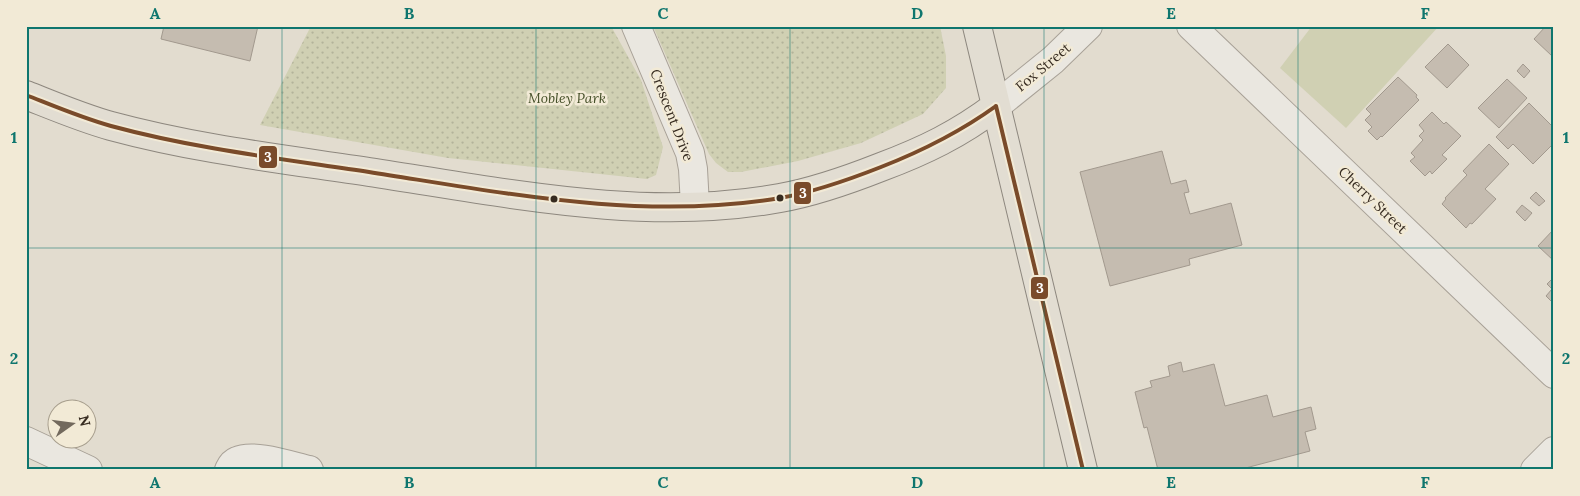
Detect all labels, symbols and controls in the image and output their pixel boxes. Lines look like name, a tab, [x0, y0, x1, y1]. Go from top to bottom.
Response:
text: A	[150, 3, 161, 23]
text: B	[404, 3, 415, 23]
text: C	[657, 3, 669, 23]
text: D	[911, 3, 923, 23]
text: E	[1166, 3, 1176, 23]
text: F	[1420, 3, 1430, 23]
street label: Fox Street	[1012, 38, 1075, 95]
street label: Crescent Drive	[646, 66, 698, 164]
park label: Mobley Park	[528, 89, 606, 107]
text: 1	[11, 127, 17, 147]
text: 1	[1563, 127, 1569, 147]
line badge: 3	[258, 145, 278, 169]
text: 3	[264, 148, 272, 166]
street label: Cherry Street	[1335, 163, 1412, 238]
line badge: 3	[793, 181, 812, 205]
text: 3	[799, 184, 807, 202]
unlabelled marker	[775, 193, 785, 203]
unlabelled marker	[549, 194, 559, 204]
line badge: 3	[1030, 276, 1049, 300]
text: 3	[1036, 279, 1044, 297]
text: 2	[10, 348, 18, 368]
text: 2	[1562, 348, 1570, 368]
north arrow	[48, 398, 98, 448]
text: N	[75, 413, 95, 428]
text: A	[150, 472, 161, 492]
text: B	[404, 472, 415, 492]
text: C	[657, 472, 669, 492]
text: D	[911, 472, 923, 492]
text: E	[1166, 472, 1176, 492]
text: F	[1420, 472, 1430, 492]

